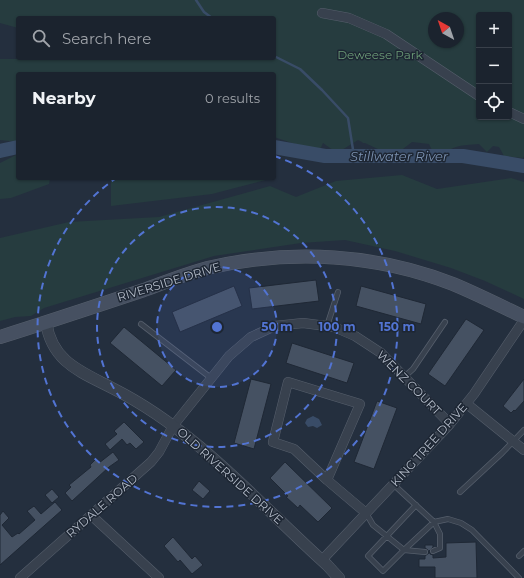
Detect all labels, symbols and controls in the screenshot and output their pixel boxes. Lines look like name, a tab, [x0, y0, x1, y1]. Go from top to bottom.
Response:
north arrow	[428, 12, 464, 48]
map controls	[476, 12, 512, 120]
button: +	[476, 12, 512, 48]
search box	[16, 16, 276, 60]
icon: search	[30, 27, 52, 49]
text: Search here	[62, 29, 151, 48]
park label: Deweese Park	[337, 47, 424, 62]
button: −	[476, 48, 512, 84]
button: locate	[476, 84, 512, 120]
text: Nearby	[32, 88, 96, 108]
text: 0 results	[205, 90, 260, 106]
water label: Stillwater River	[350, 148, 449, 164]
street label: RIVERSIDE DRIVE	[115, 259, 222, 304]
text: 50 m	[261, 319, 293, 334]
text: 100 m	[319, 319, 355, 334]
text: 150 m	[379, 319, 415, 334]
centre of rings	[210, 320, 224, 334]
street label: WENZ COURT	[374, 347, 445, 418]
street label: KING TREE DRIVE	[387, 400, 470, 490]
street label: OLD RIVERSIDE DRIVE	[174, 424, 286, 527]
street label: RYDALE ROAD	[63, 470, 141, 541]

